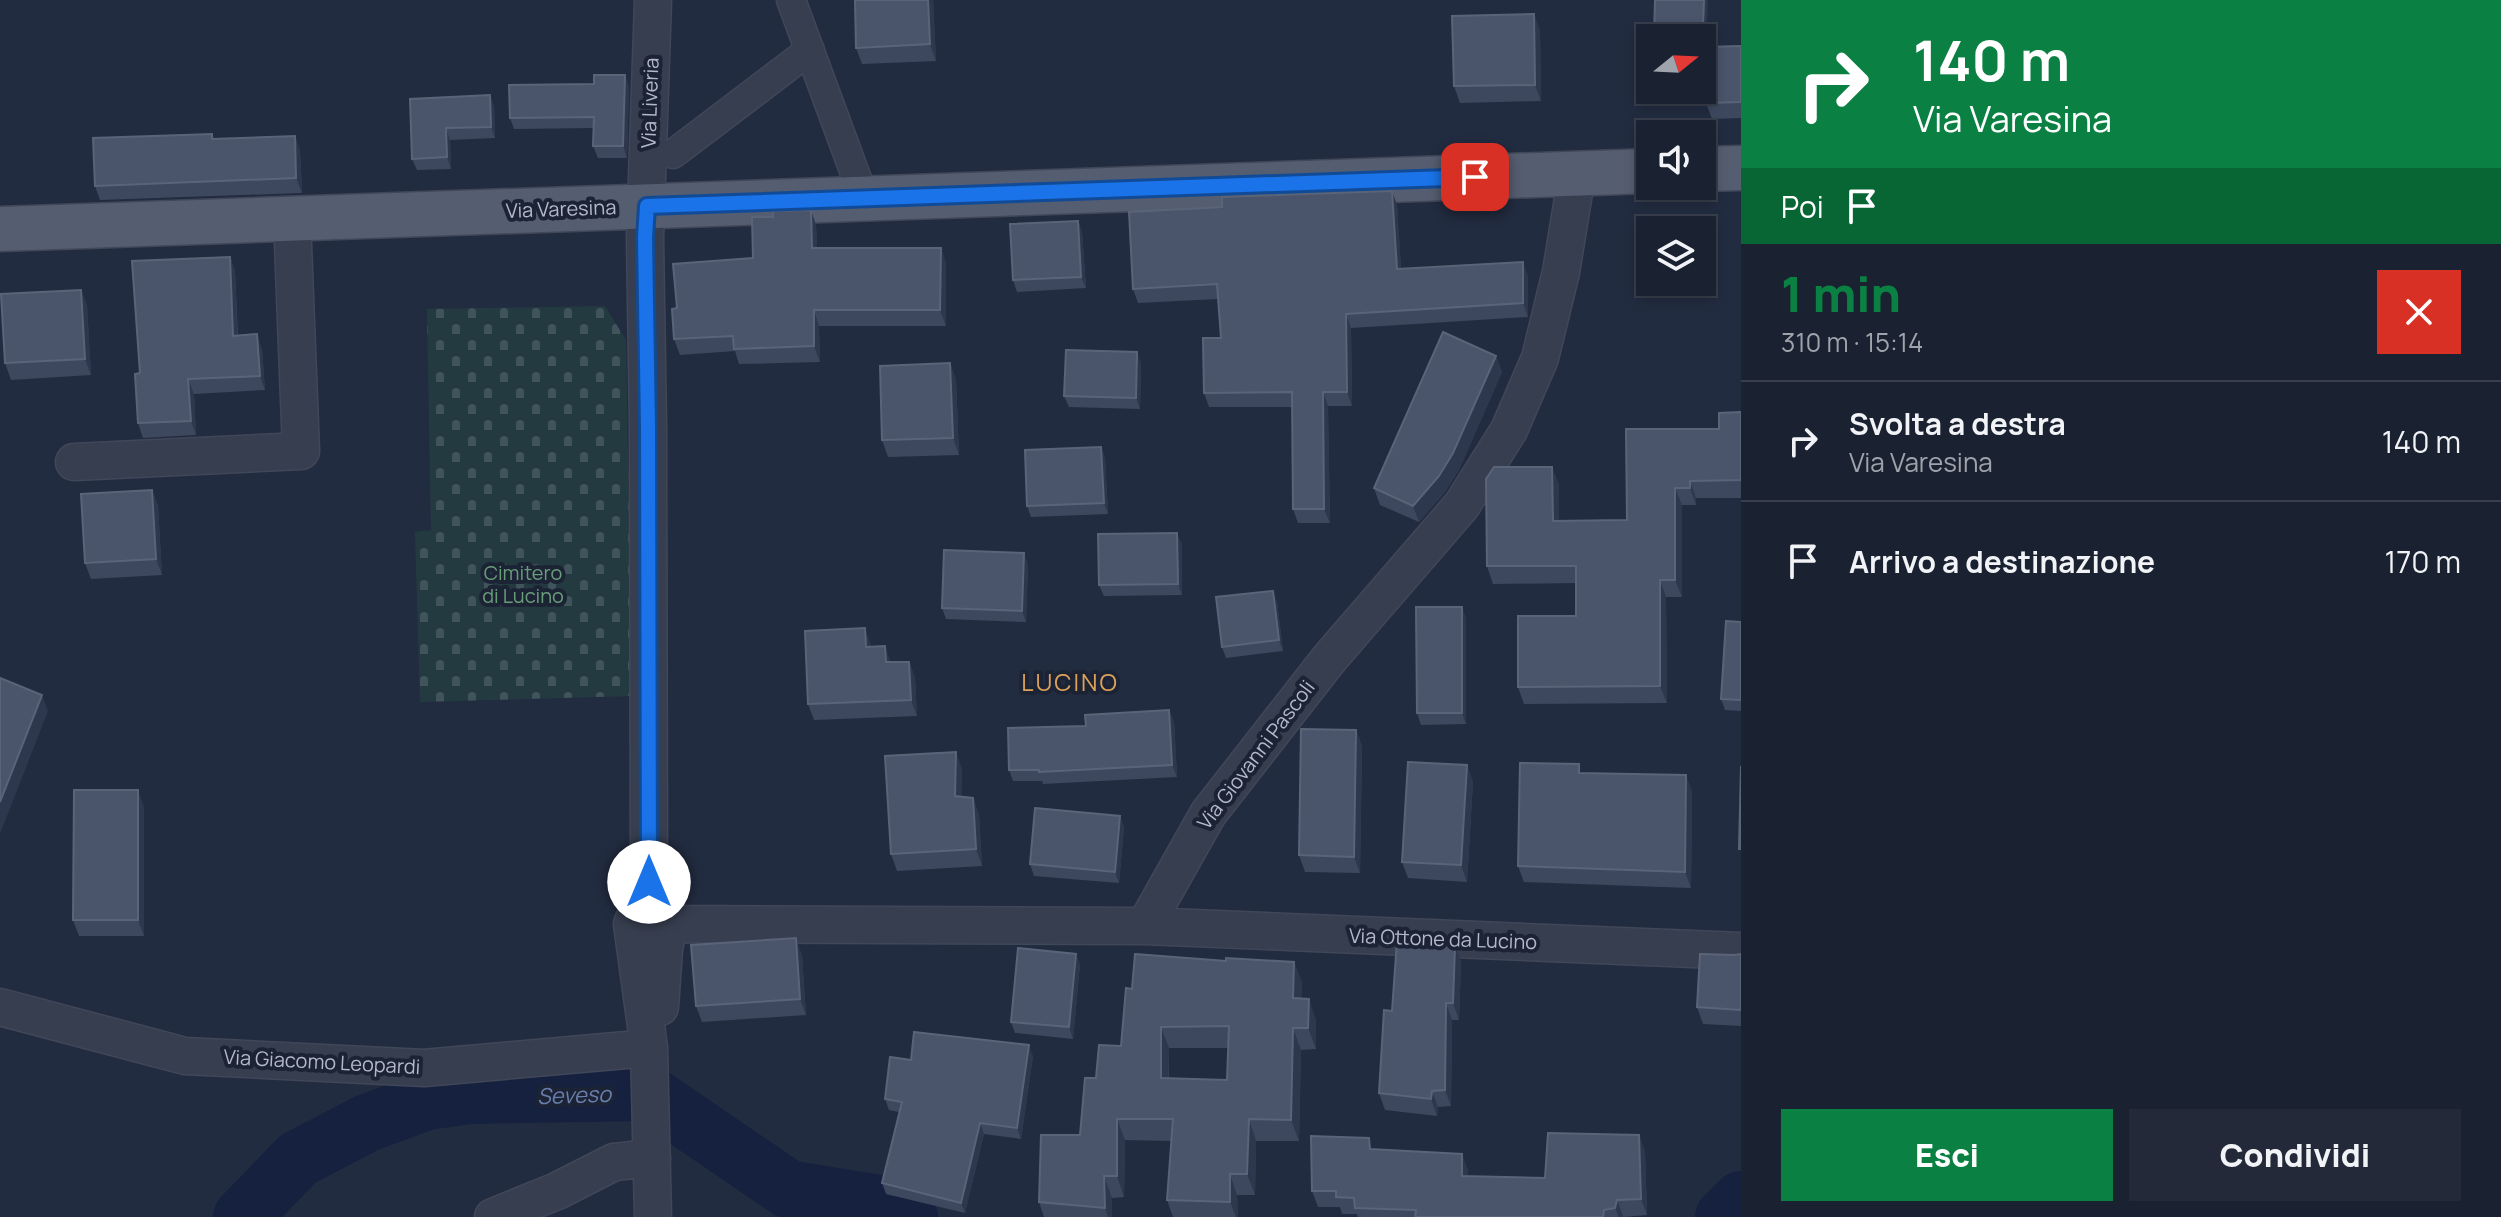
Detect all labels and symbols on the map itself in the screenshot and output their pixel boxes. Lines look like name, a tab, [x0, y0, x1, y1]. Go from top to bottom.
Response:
north arrow	[1636, 24, 1716, 104]
street label: Via Liveria	[634, 57, 665, 149]
pin	[1441, 143, 1509, 211]
street label: Via Varesina	[505, 193, 617, 224]
park label: Cimitero di Lucino	[482, 559, 564, 609]
district label: LUCINO	[1021, 665, 1119, 698]
street label: Via Giovanni Pascoli	[1191, 675, 1321, 835]
position arrow	[607, 840, 691, 924]
street label: Via Ottone da Lucino	[1348, 922, 1538, 955]
street label: Via Giacomo Leopardi	[223, 1043, 421, 1080]
water label: Seveso	[536, 1079, 614, 1111]

